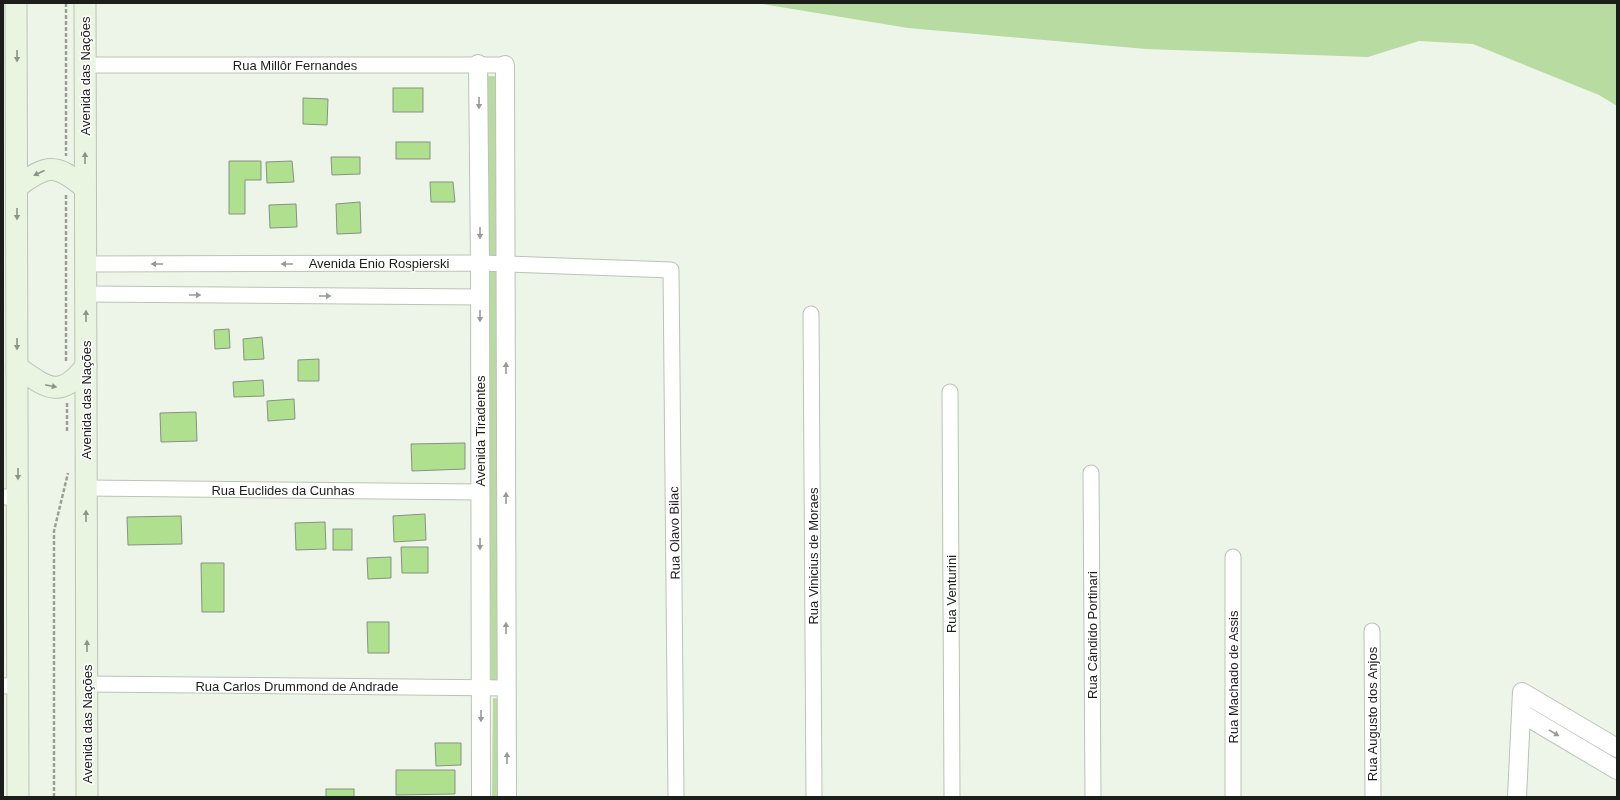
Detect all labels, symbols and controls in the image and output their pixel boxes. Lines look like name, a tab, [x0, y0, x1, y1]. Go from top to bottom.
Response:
street label: Avenida das Nações	[78, 16, 93, 136]
one-way arrow	[14, 50, 20, 63]
street label: Rua Millôr Fernandes	[233, 58, 358, 73]
one-way arrow	[476, 97, 482, 110]
one-way arrow	[82, 151, 88, 164]
one-way arrow	[33, 170, 44, 176]
one-way arrow	[14, 208, 20, 221]
one-way arrow	[477, 227, 483, 240]
street label: Avenida Enio Rospierski	[309, 256, 449, 271]
one-way arrow	[150, 261, 163, 267]
one-way arrow	[280, 261, 293, 267]
one-way arrow	[189, 292, 202, 298]
one-way arrow	[319, 293, 332, 299]
one-way arrow	[83, 309, 89, 322]
one-way arrow	[477, 310, 483, 323]
one-way arrow	[14, 338, 20, 351]
street label: Avenida das Nações	[79, 340, 94, 460]
one-way arrow	[503, 361, 509, 374]
street label: Avenida Tiradentes	[473, 375, 488, 487]
one-way arrow	[45, 383, 57, 389]
one-way arrow	[14, 468, 21, 480]
street label: Rua Euclides da Cunhas	[211, 483, 355, 498]
street label: Rua Olavo Bilac	[666, 486, 683, 580]
street label: Rua Vinicius de Moraes	[806, 487, 821, 625]
one-way arrow	[503, 491, 509, 504]
one-way arrow	[83, 509, 89, 522]
one-way arrow	[477, 538, 483, 551]
street label: Rua Venturini	[944, 555, 959, 633]
street label: Rua Cândido Portinari	[1085, 571, 1100, 699]
street label: Rua Machado de Assis	[1226, 610, 1241, 743]
one-way arrow	[503, 621, 509, 634]
one-way arrow	[84, 639, 90, 652]
street label: Rua Augusto dos Anjos	[1365, 646, 1380, 781]
street label: Avenida das Nações	[80, 664, 95, 784]
street label: Rua Carlos Drummond de Andrade	[195, 679, 399, 694]
one-way arrow	[478, 710, 484, 723]
one-way arrow	[1548, 729, 1560, 736]
one-way arrow	[504, 751, 510, 764]

